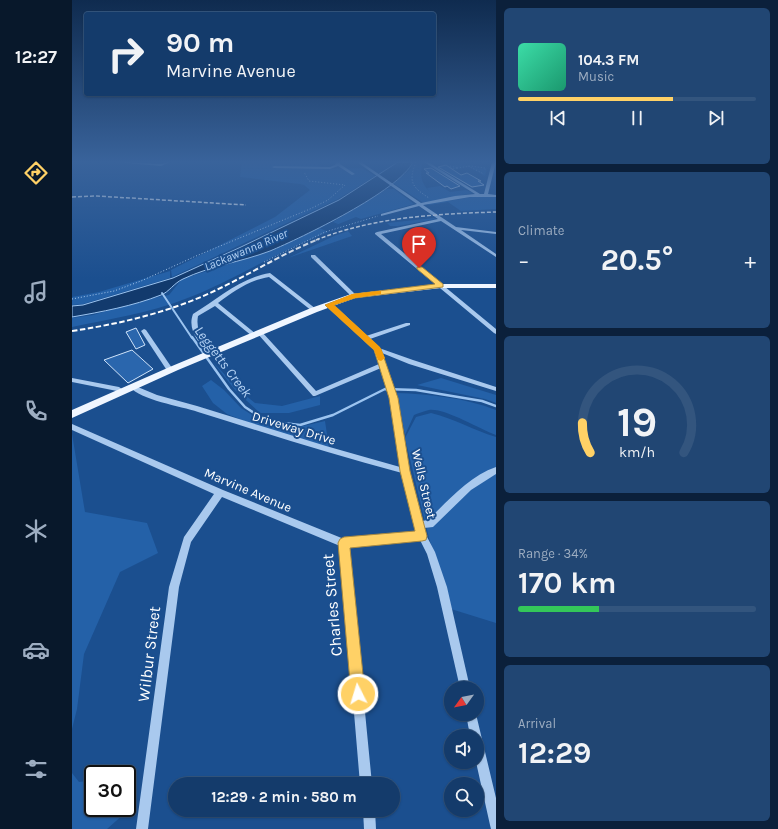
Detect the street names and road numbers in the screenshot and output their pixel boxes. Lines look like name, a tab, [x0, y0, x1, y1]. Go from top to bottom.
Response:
street label: Driveway Drive	[250, 408, 338, 448]
street label: Wells Street	[409, 448, 439, 520]
street label: Marvine Avenue	[202, 465, 294, 515]
street label: Charles Street	[318, 553, 346, 657]
street label: Wilbur Street	[134, 605, 164, 703]

